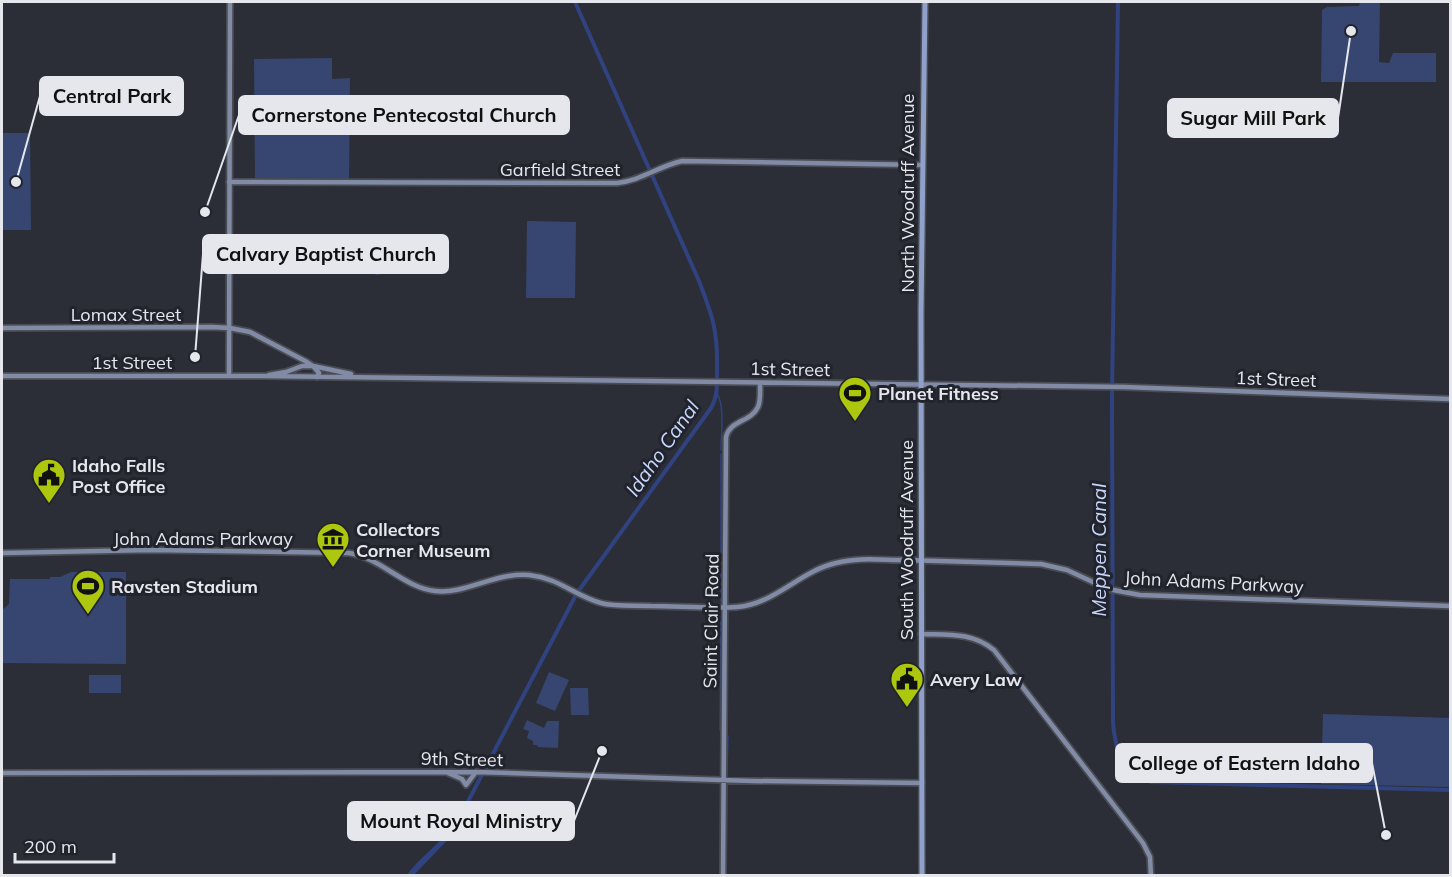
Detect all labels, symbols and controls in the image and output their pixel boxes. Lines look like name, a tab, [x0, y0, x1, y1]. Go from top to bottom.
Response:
callout: Central Park	[40, 77, 183, 115]
text: Central Park	[53, 83, 172, 108]
street label: North Woodruff Avenue	[896, 94, 919, 292]
callout: Cornerstone Pentecostal Church	[239, 96, 569, 134]
callout: Sugar Mill Park	[1168, 99, 1338, 137]
text: Cornerstone Pentecostal Church	[251, 102, 557, 127]
text: Sugar Mill Park	[1180, 105, 1327, 130]
street label: Garfield Street	[500, 158, 620, 181]
callout: Calvary Baptist Church	[203, 235, 448, 273]
text: Calvary Baptist Church	[216, 241, 436, 266]
street label: Lomax Street	[71, 303, 181, 326]
street label: 1st Street	[92, 351, 172, 374]
street label: 1st Street	[750, 357, 830, 381]
street label: 1st Street	[1235, 366, 1317, 392]
sports icon: Planet Fitness	[837, 375, 873, 422]
place label: Planet Fitness	[878, 382, 999, 405]
water label: Idaho Canal	[620, 395, 704, 501]
street label: South Woodruff Avenue	[895, 440, 918, 640]
place label: Idaho Falls Post Office	[72, 454, 165, 498]
public building icon: Idaho Falls Post Office	[31, 457, 67, 504]
water label: Meppen Canal	[1086, 483, 1111, 617]
place label: Collectors Corner Museum	[356, 518, 490, 562]
museum icon: Collectors Corner Museum	[315, 521, 351, 568]
street label: John Adams Parkway	[113, 527, 293, 550]
street label: Saint Clair Road	[698, 553, 724, 689]
street label: John Adams Parkway	[1124, 566, 1305, 598]
sports icon: Ravsten Stadium	[70, 568, 106, 615]
place label: Ravsten Stadium	[111, 575, 258, 598]
public building icon: Avery Law	[889, 661, 925, 708]
place label: Avery Law	[930, 668, 1022, 691]
callout: College of Eastern Idaho	[1116, 744, 1372, 782]
street label: 9th Street	[421, 747, 503, 771]
text: College of Eastern Idaho	[1128, 750, 1360, 775]
callout: Mount Royal Ministry	[348, 802, 574, 840]
text: Mount Royal Ministry	[360, 808, 562, 833]
scale bar	[15, 826, 114, 864]
text: 200 m	[24, 835, 77, 858]

